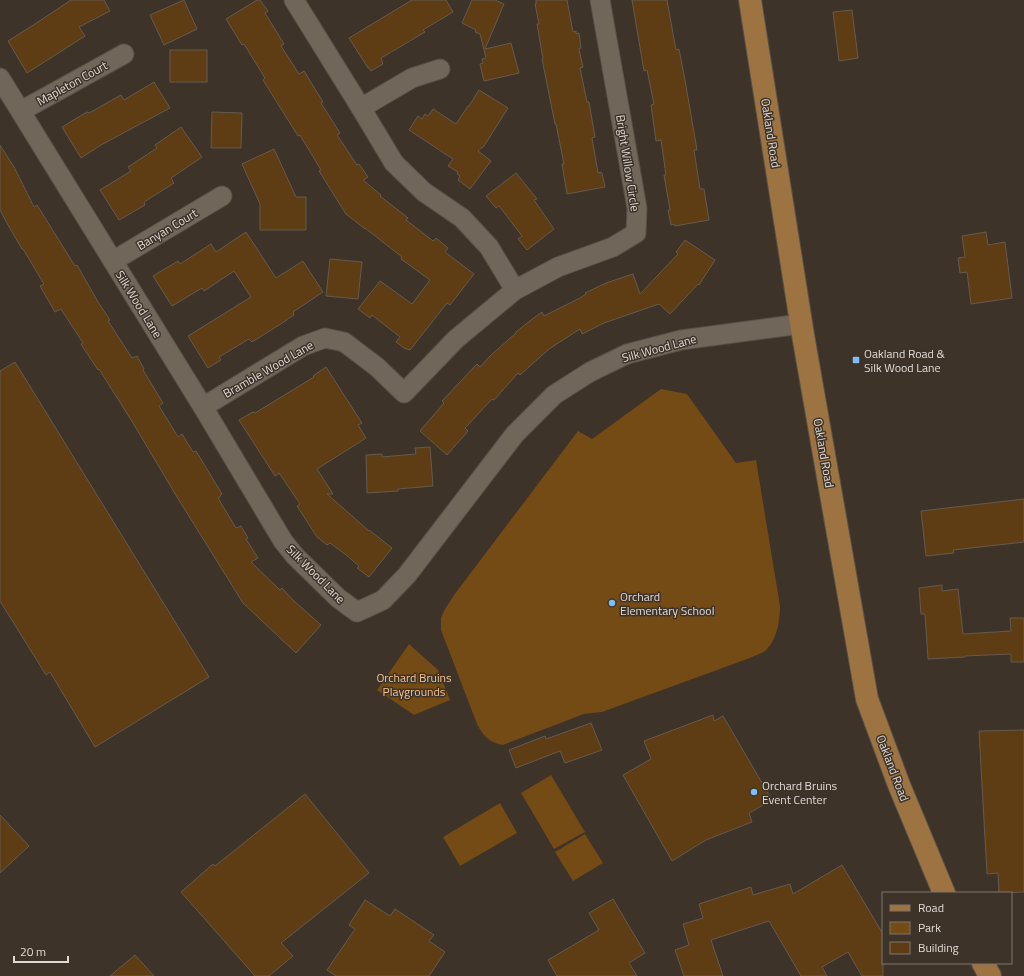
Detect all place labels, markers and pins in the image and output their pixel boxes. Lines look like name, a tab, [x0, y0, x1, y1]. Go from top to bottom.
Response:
place label: Oakland Road & Silk Wood Lane	[864, 344, 946, 377]
marker: Oakland Road & Silk Wood Lane	[851, 355, 861, 365]
place label: Orchard Elementary School	[620, 587, 714, 620]
marker: Orchard Elementary School	[607, 598, 617, 608]
place label: Orchard Bruins Event Center	[762, 776, 838, 809]
marker: Orchard Bruins Event Center	[749, 787, 759, 797]

